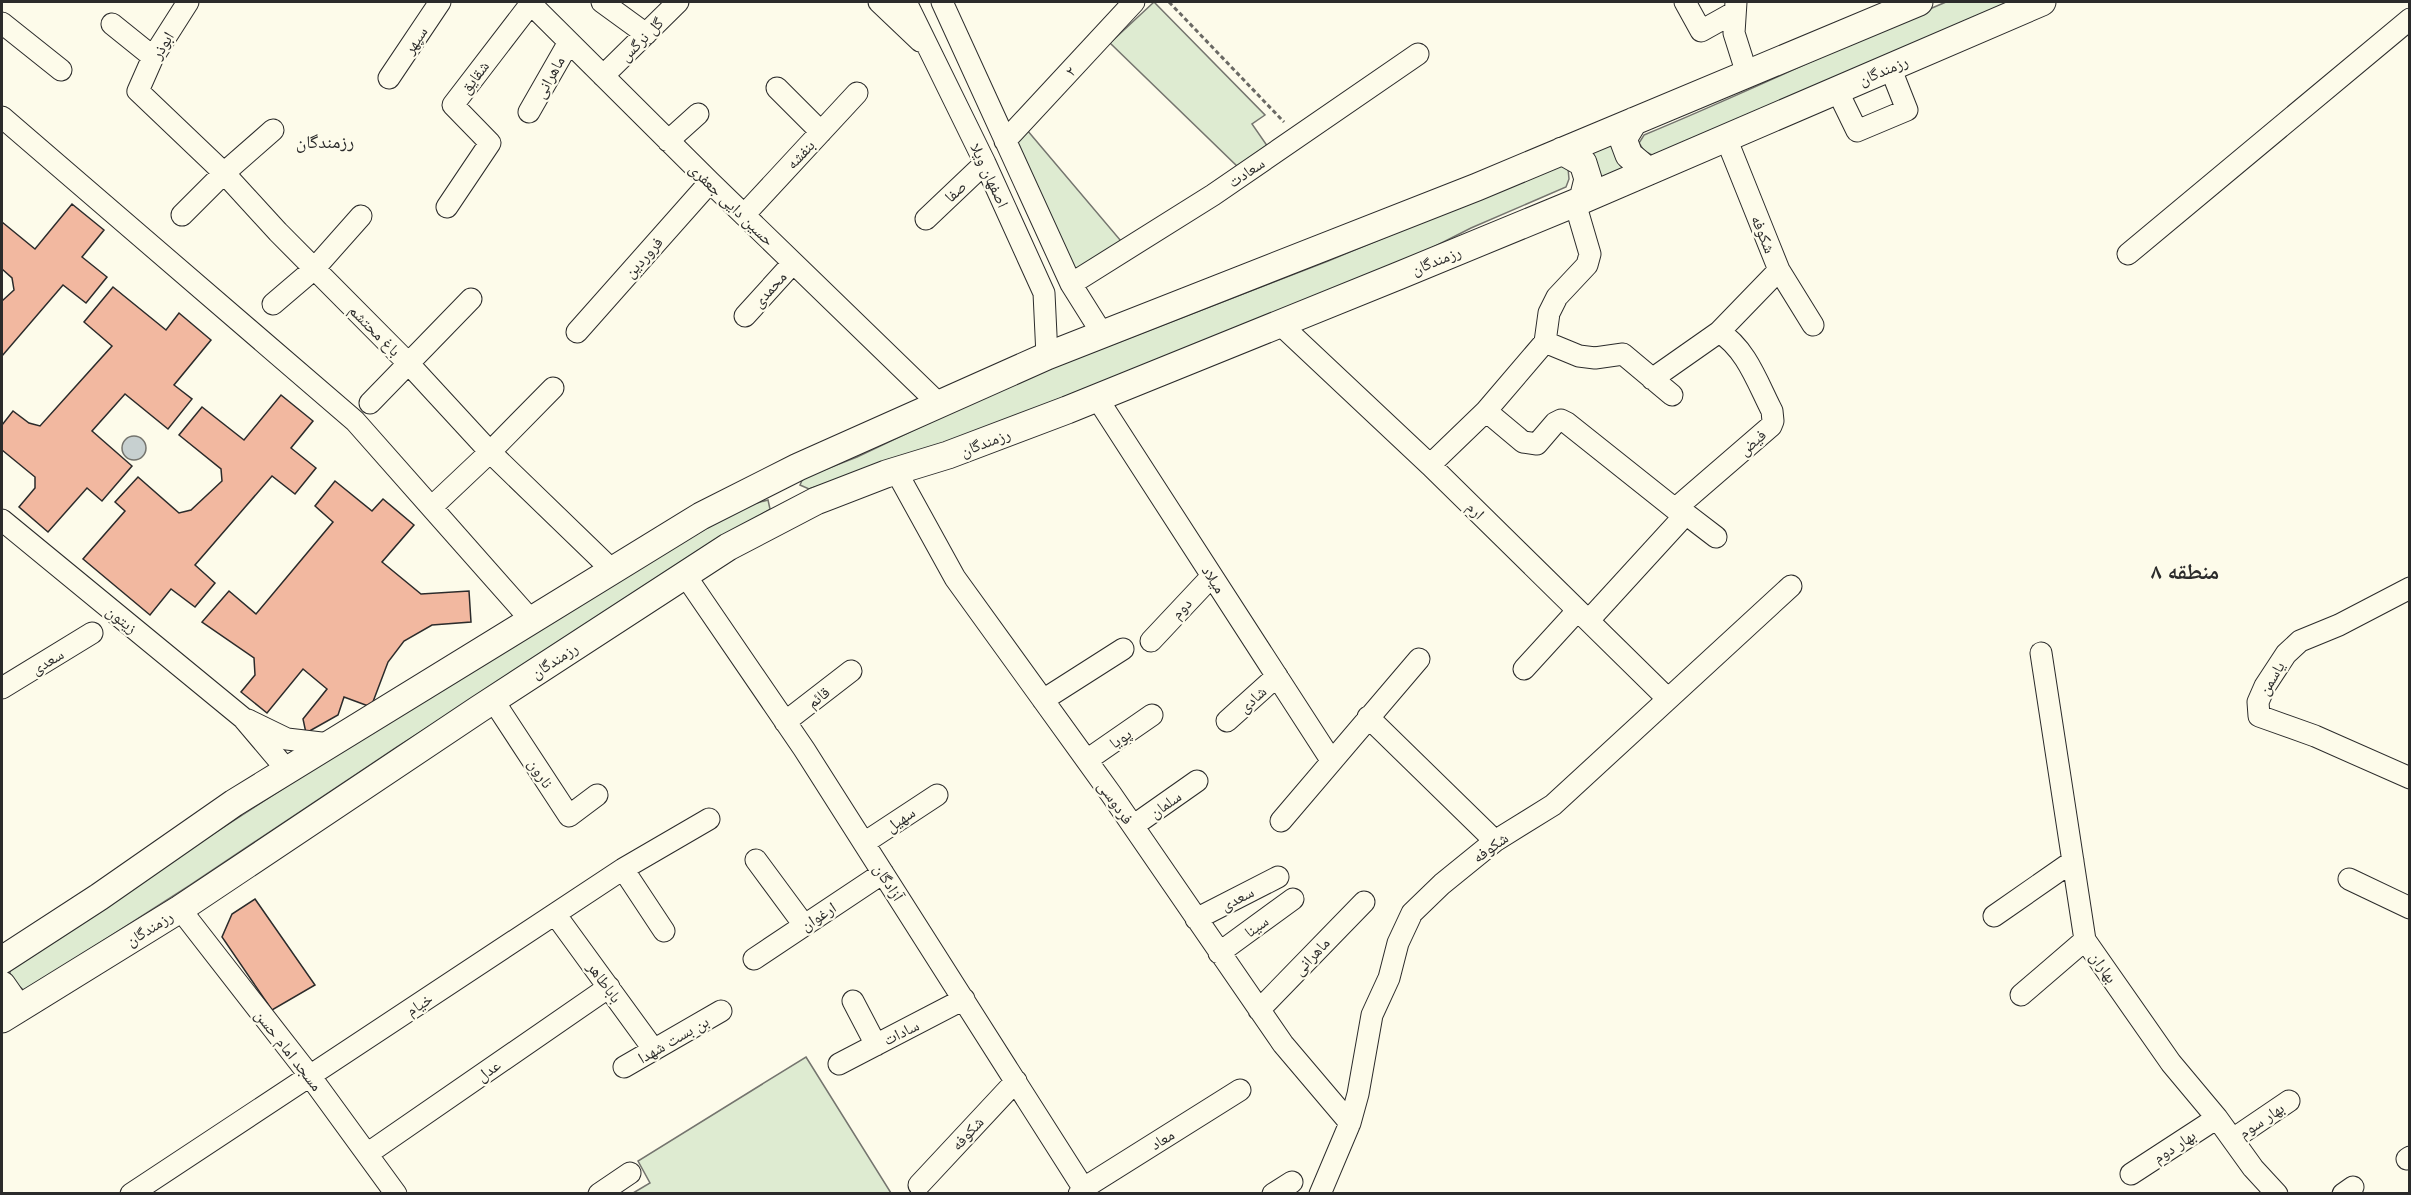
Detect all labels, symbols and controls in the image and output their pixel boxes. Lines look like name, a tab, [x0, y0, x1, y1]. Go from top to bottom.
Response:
street label: گل نرگس	[616, 14, 668, 66]
street label: سپهر	[400, 24, 431, 58]
street label: ابوذر	[147, 29, 178, 63]
street label: رزمندگان	[1856, 52, 1911, 90]
street label: ماهرانی	[531, 53, 570, 102]
street label: شقایق	[457, 58, 494, 98]
street label: ۲	[1062, 63, 1079, 80]
district label: رزمندگان	[296, 132, 354, 153]
street label: بنفشه	[783, 136, 818, 173]
street label: اصفهان ویلا	[965, 140, 1012, 211]
street label: سعادت	[1225, 154, 1268, 191]
street label: حسین دایی جعفری	[684, 160, 778, 250]
street label: صفا	[941, 177, 969, 205]
street label: شکوفه	[1747, 213, 1779, 256]
street label: فروردین	[621, 234, 667, 282]
street label: رزمندگان	[1409, 243, 1464, 280]
street label: محمدی	[749, 268, 791, 312]
street label: باغ محتشم	[344, 301, 404, 361]
street label: رزمندگان	[958, 425, 1013, 462]
street label: فیض	[1735, 426, 1771, 460]
street label: ارم	[1462, 498, 1488, 524]
district label: منطقه ۸	[2151, 559, 2219, 584]
street label: میلاد	[1198, 562, 1229, 596]
street label: دوم	[1168, 595, 1197, 624]
street label: زیتون	[102, 602, 140, 638]
street label: رزمندگان	[528, 639, 582, 683]
street label: سعدی	[28, 645, 68, 679]
street label: یاسمن	[2255, 658, 2290, 699]
street label: قائم	[804, 683, 834, 713]
street label: شادی	[1235, 683, 1271, 718]
street label: پویا	[1106, 725, 1135, 753]
street label: نارون	[523, 755, 556, 792]
street label: فردوسی	[1093, 777, 1137, 828]
street label: سلمان	[1146, 788, 1185, 823]
street label: سهیل	[882, 803, 919, 837]
street label: شکوفه	[1469, 829, 1512, 867]
street label: آزادگان	[869, 861, 907, 906]
street label: سعدی	[1218, 883, 1257, 916]
street label: ارغوان	[797, 899, 840, 936]
street label: رزمندگان	[123, 907, 177, 951]
street label: سینا	[1241, 912, 1272, 941]
street label: ماهرانی	[1290, 934, 1334, 980]
street label: بهاران	[2085, 949, 2120, 987]
street label: باباطاهر	[583, 958, 625, 1007]
street label: خیام	[403, 990, 437, 1021]
street label: مسجد امام حسن	[250, 1006, 326, 1095]
street label: بن بست شهدا	[635, 1012, 713, 1068]
street label: سادات	[881, 1016, 922, 1049]
street label: عدل	[473, 1056, 505, 1086]
street label: بهار سوم	[2235, 1099, 2288, 1143]
street label: شکوفه	[948, 1113, 988, 1154]
street label: معاد	[1147, 1126, 1177, 1153]
street label: بهار دوم	[2150, 1126, 2200, 1168]

